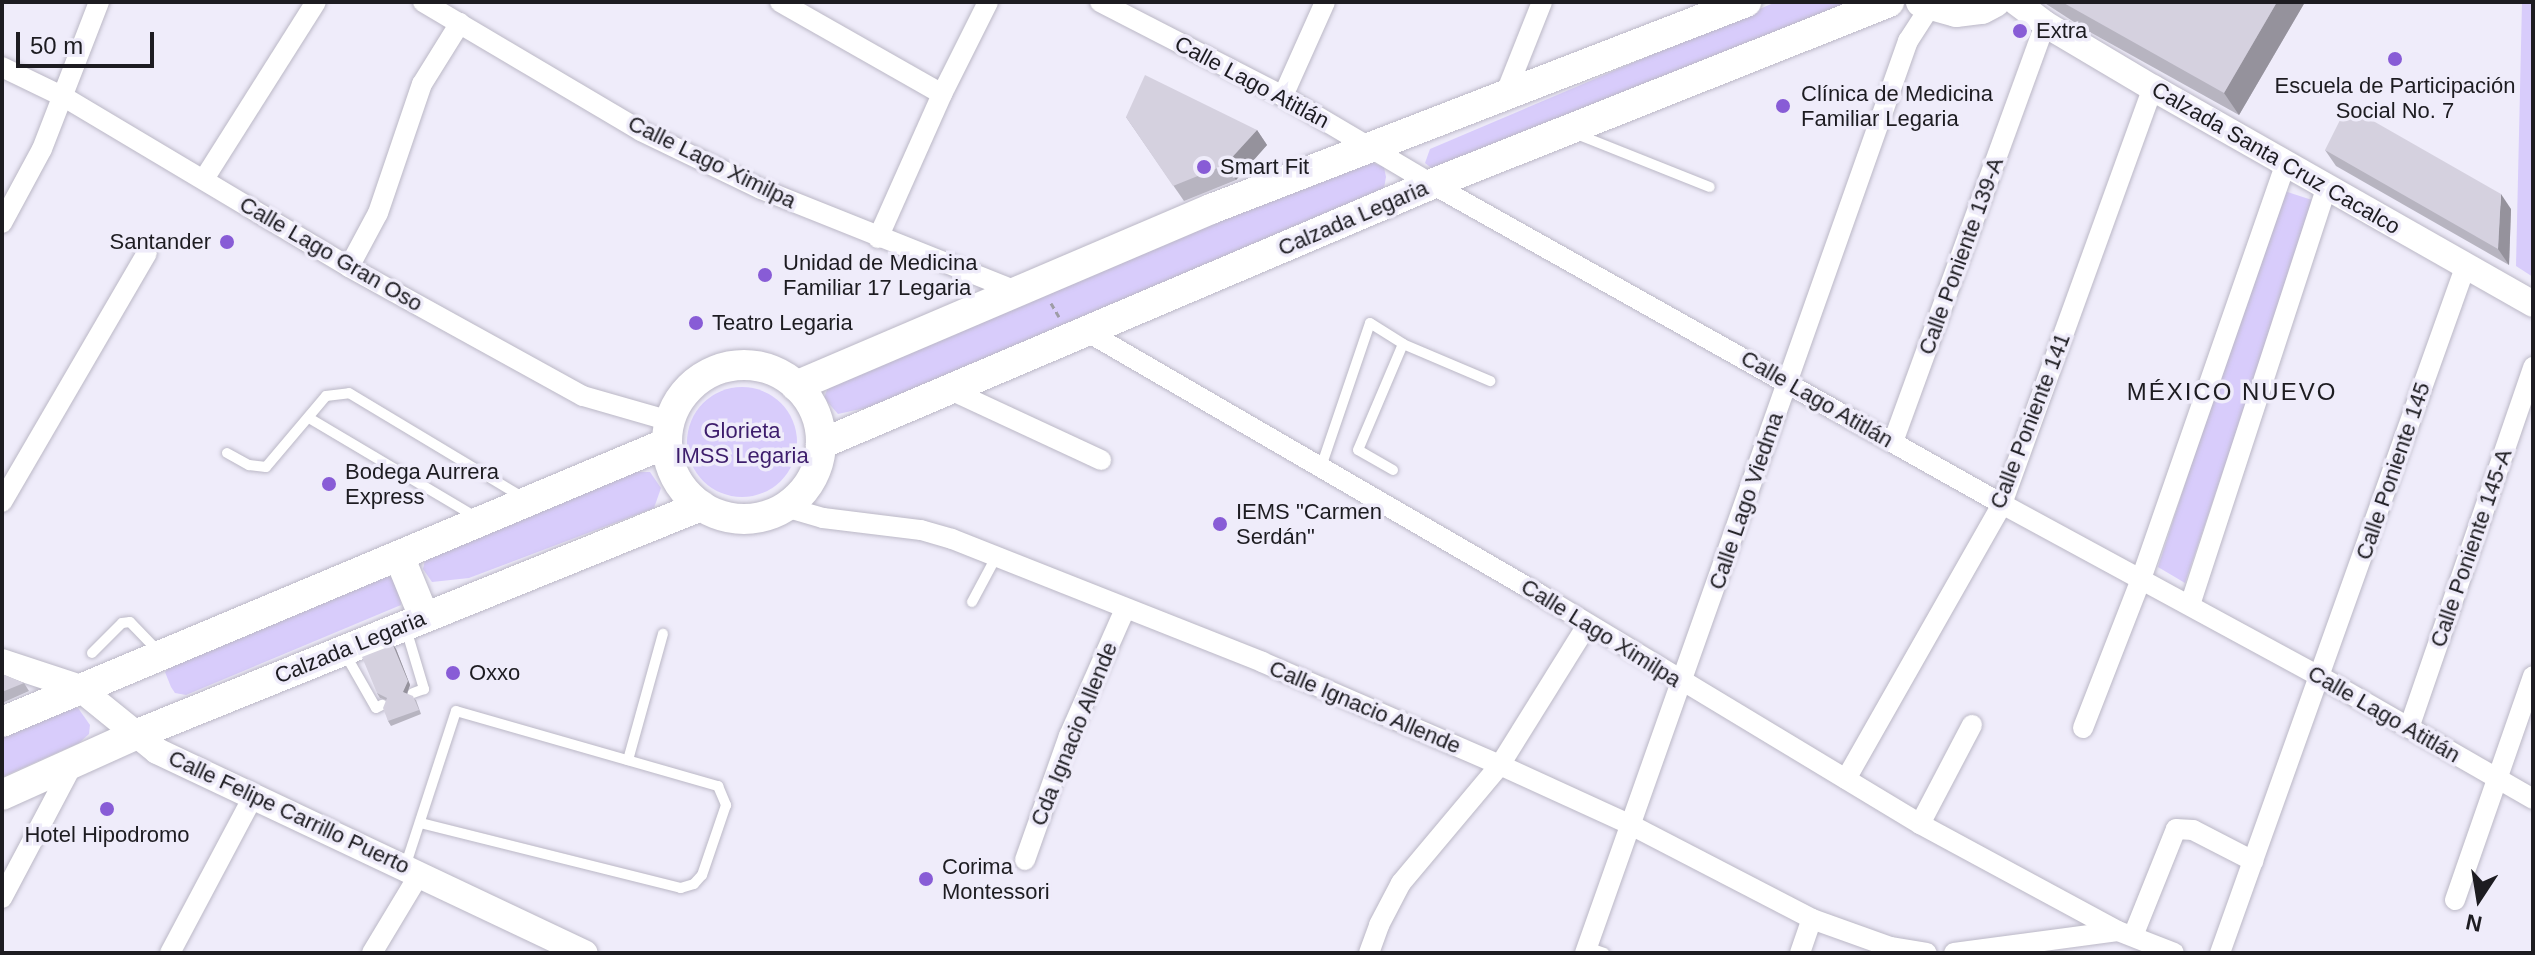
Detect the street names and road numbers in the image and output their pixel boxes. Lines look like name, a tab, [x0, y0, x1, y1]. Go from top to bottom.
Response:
street label: Calle Lago Atitlán	[1170, 30, 1334, 134]
street label: Calzada Santa Cruz Cacalco	[2147, 76, 2405, 240]
street label: Calle Lago Ximilpa	[624, 110, 800, 214]
street label: Calle Poniente 139-A	[1913, 154, 2009, 358]
street label: Calzada Legaria	[1274, 175, 1432, 261]
street label: Calle Lago Gran Oso	[235, 191, 427, 317]
street label: Calle Poniente 141	[1984, 329, 2076, 513]
street label: Calle Lago Atitlán	[1736, 344, 1898, 454]
street label: Calle Poniente 145	[2350, 379, 2436, 563]
street label: Calle Lago Viedma	[1703, 409, 1789, 593]
street label: Calle Poniente 145-A	[2425, 445, 2517, 651]
street label: Calle Lago Ximilpa	[1516, 573, 1686, 693]
street label: Calzada Legaria	[271, 605, 429, 689]
street label: Cda Ignacio Allende	[1025, 638, 1123, 830]
street label: Calle Ignacio Allende	[1265, 654, 1465, 760]
street label: Calle Lago Atitlán	[2303, 659, 2465, 769]
street label: Calle Felipe Carrillo Puerto	[164, 744, 414, 880]

